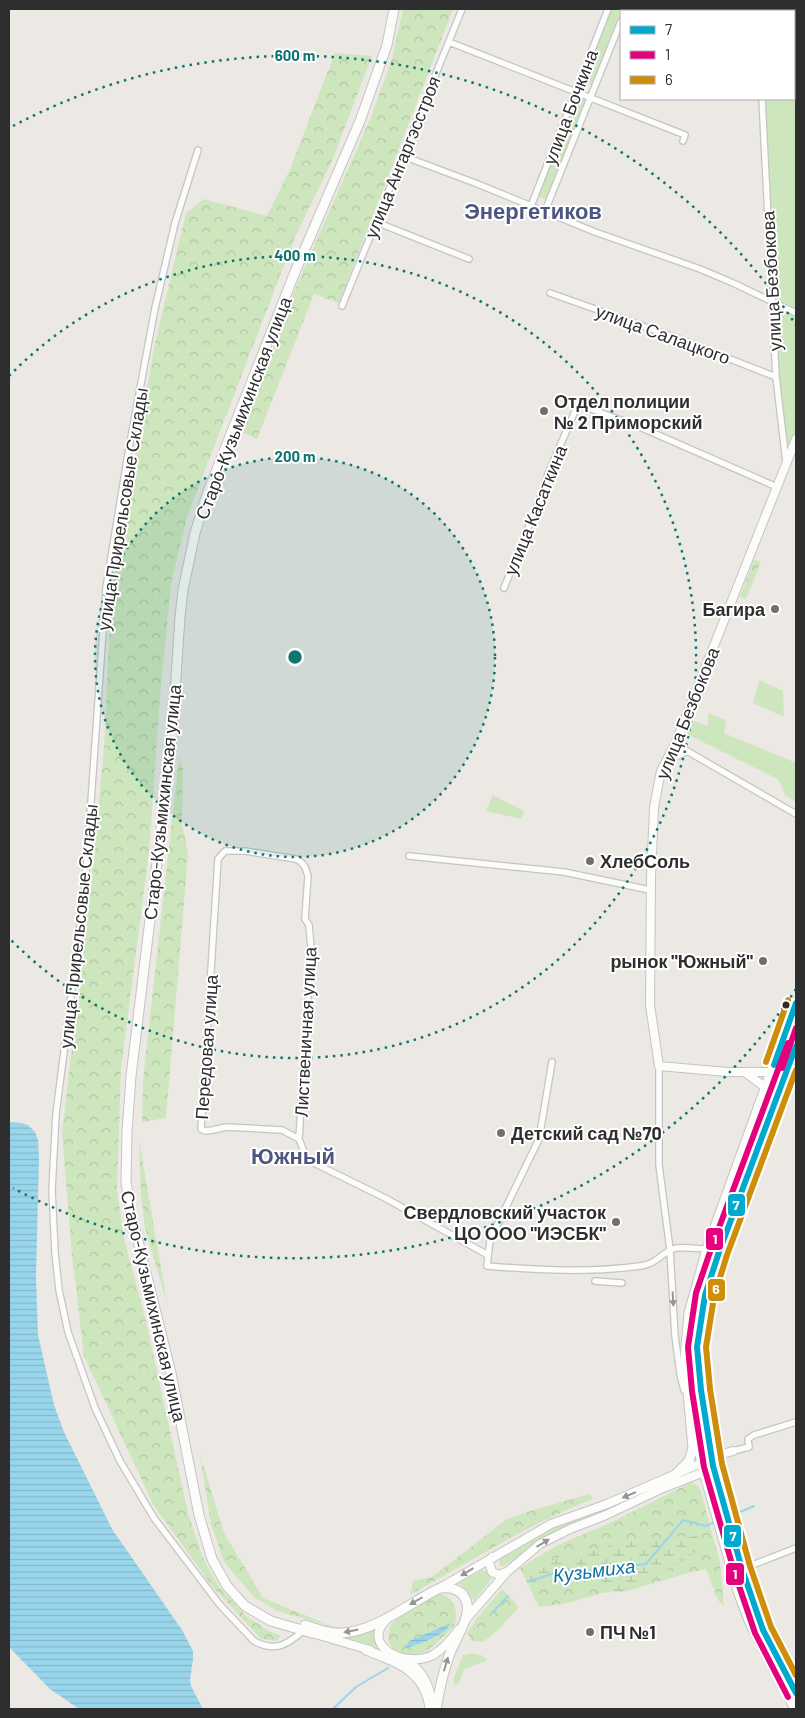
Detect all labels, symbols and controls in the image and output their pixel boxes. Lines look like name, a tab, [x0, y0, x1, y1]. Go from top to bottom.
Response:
legend	[620, 10, 795, 100]
text: 7	[665, 20, 672, 38]
street label: улица Бочкина	[538, 45, 602, 168]
text: 1	[665, 45, 670, 63]
text: 600 m	[275, 46, 315, 64]
text: 6	[665, 70, 673, 88]
street label: улица Ангаргэсстроя	[359, 73, 445, 241]
district label: Энергетиков	[464, 197, 602, 224]
street label: улица Безбокова	[756, 209, 786, 352]
text: 400 m	[274, 246, 316, 264]
street label: Старо-Кузьмихинская улица	[190, 293, 296, 522]
street label: улица Салацкого	[593, 299, 733, 369]
street label: улица Прирельсовые Склады	[92, 386, 152, 632]
place label: Отдел полиции № 2 Приморский	[554, 390, 703, 433]
marker: Отдел полиции № 2 Приморский	[538, 405, 550, 417]
street label: улица Касаткина	[499, 441, 571, 578]
text: 200 m	[274, 447, 316, 465]
place label: Багира	[702, 598, 766, 620]
marker: Багира	[769, 603, 781, 615]
street label: улица Безбокова	[651, 643, 724, 782]
centre of rings	[286, 648, 304, 666]
street label: Старо-Кузьмихинская улица	[139, 682, 185, 921]
street label: улица Прирельсовые Склады	[54, 803, 102, 1049]
place label: ХлебСоль	[600, 850, 690, 872]
marker: ХлебСоль	[584, 855, 596, 867]
street label: Лиственичная улица	[290, 945, 321, 1118]
place label: рынок "Южный"	[610, 950, 754, 972]
marker: рынок "Южный"	[757, 955, 769, 967]
street label: Передовая улица	[190, 973, 222, 1120]
unlabelled marker	[781, 1000, 791, 1010]
place label: Детский сад №70	[511, 1122, 662, 1144]
marker: Детский сад №70	[495, 1127, 507, 1139]
district label: Южный	[251, 1142, 335, 1168]
street label: Старо-Кузьмихинская улица	[117, 1188, 192, 1425]
line badge: 7	[727, 1193, 746, 1217]
text: 7	[733, 1196, 740, 1213]
place label: Свердловский участок ЦО ООО "ИЭСБК"	[404, 1201, 607, 1244]
marker: Свердловский участок ЦО ООО "ИЭСБК"	[610, 1216, 622, 1228]
line badge: 1	[705, 1227, 724, 1251]
text: 1	[713, 1230, 718, 1247]
line badge: 6	[707, 1278, 726, 1302]
text: 6	[712, 1280, 720, 1297]
one-way arrow	[669, 1291, 677, 1307]
one-way arrow	[622, 1491, 636, 1499]
line badge: 7	[723, 1524, 742, 1548]
text: 7	[730, 1527, 737, 1544]
one-way arrow	[537, 1538, 550, 1547]
water label: Кузьмиха	[552, 1554, 636, 1586]
line badge: 1	[725, 1562, 745, 1586]
text: 1	[733, 1565, 738, 1582]
one-way arrow	[460, 1567, 473, 1576]
one-way arrow	[410, 1596, 423, 1605]
place label: ПЧ №1	[600, 1621, 656, 1643]
marker: ПЧ №1	[584, 1626, 596, 1638]
one-way arrow	[343, 1628, 359, 1636]
one-way arrow	[443, 1656, 451, 1671]

